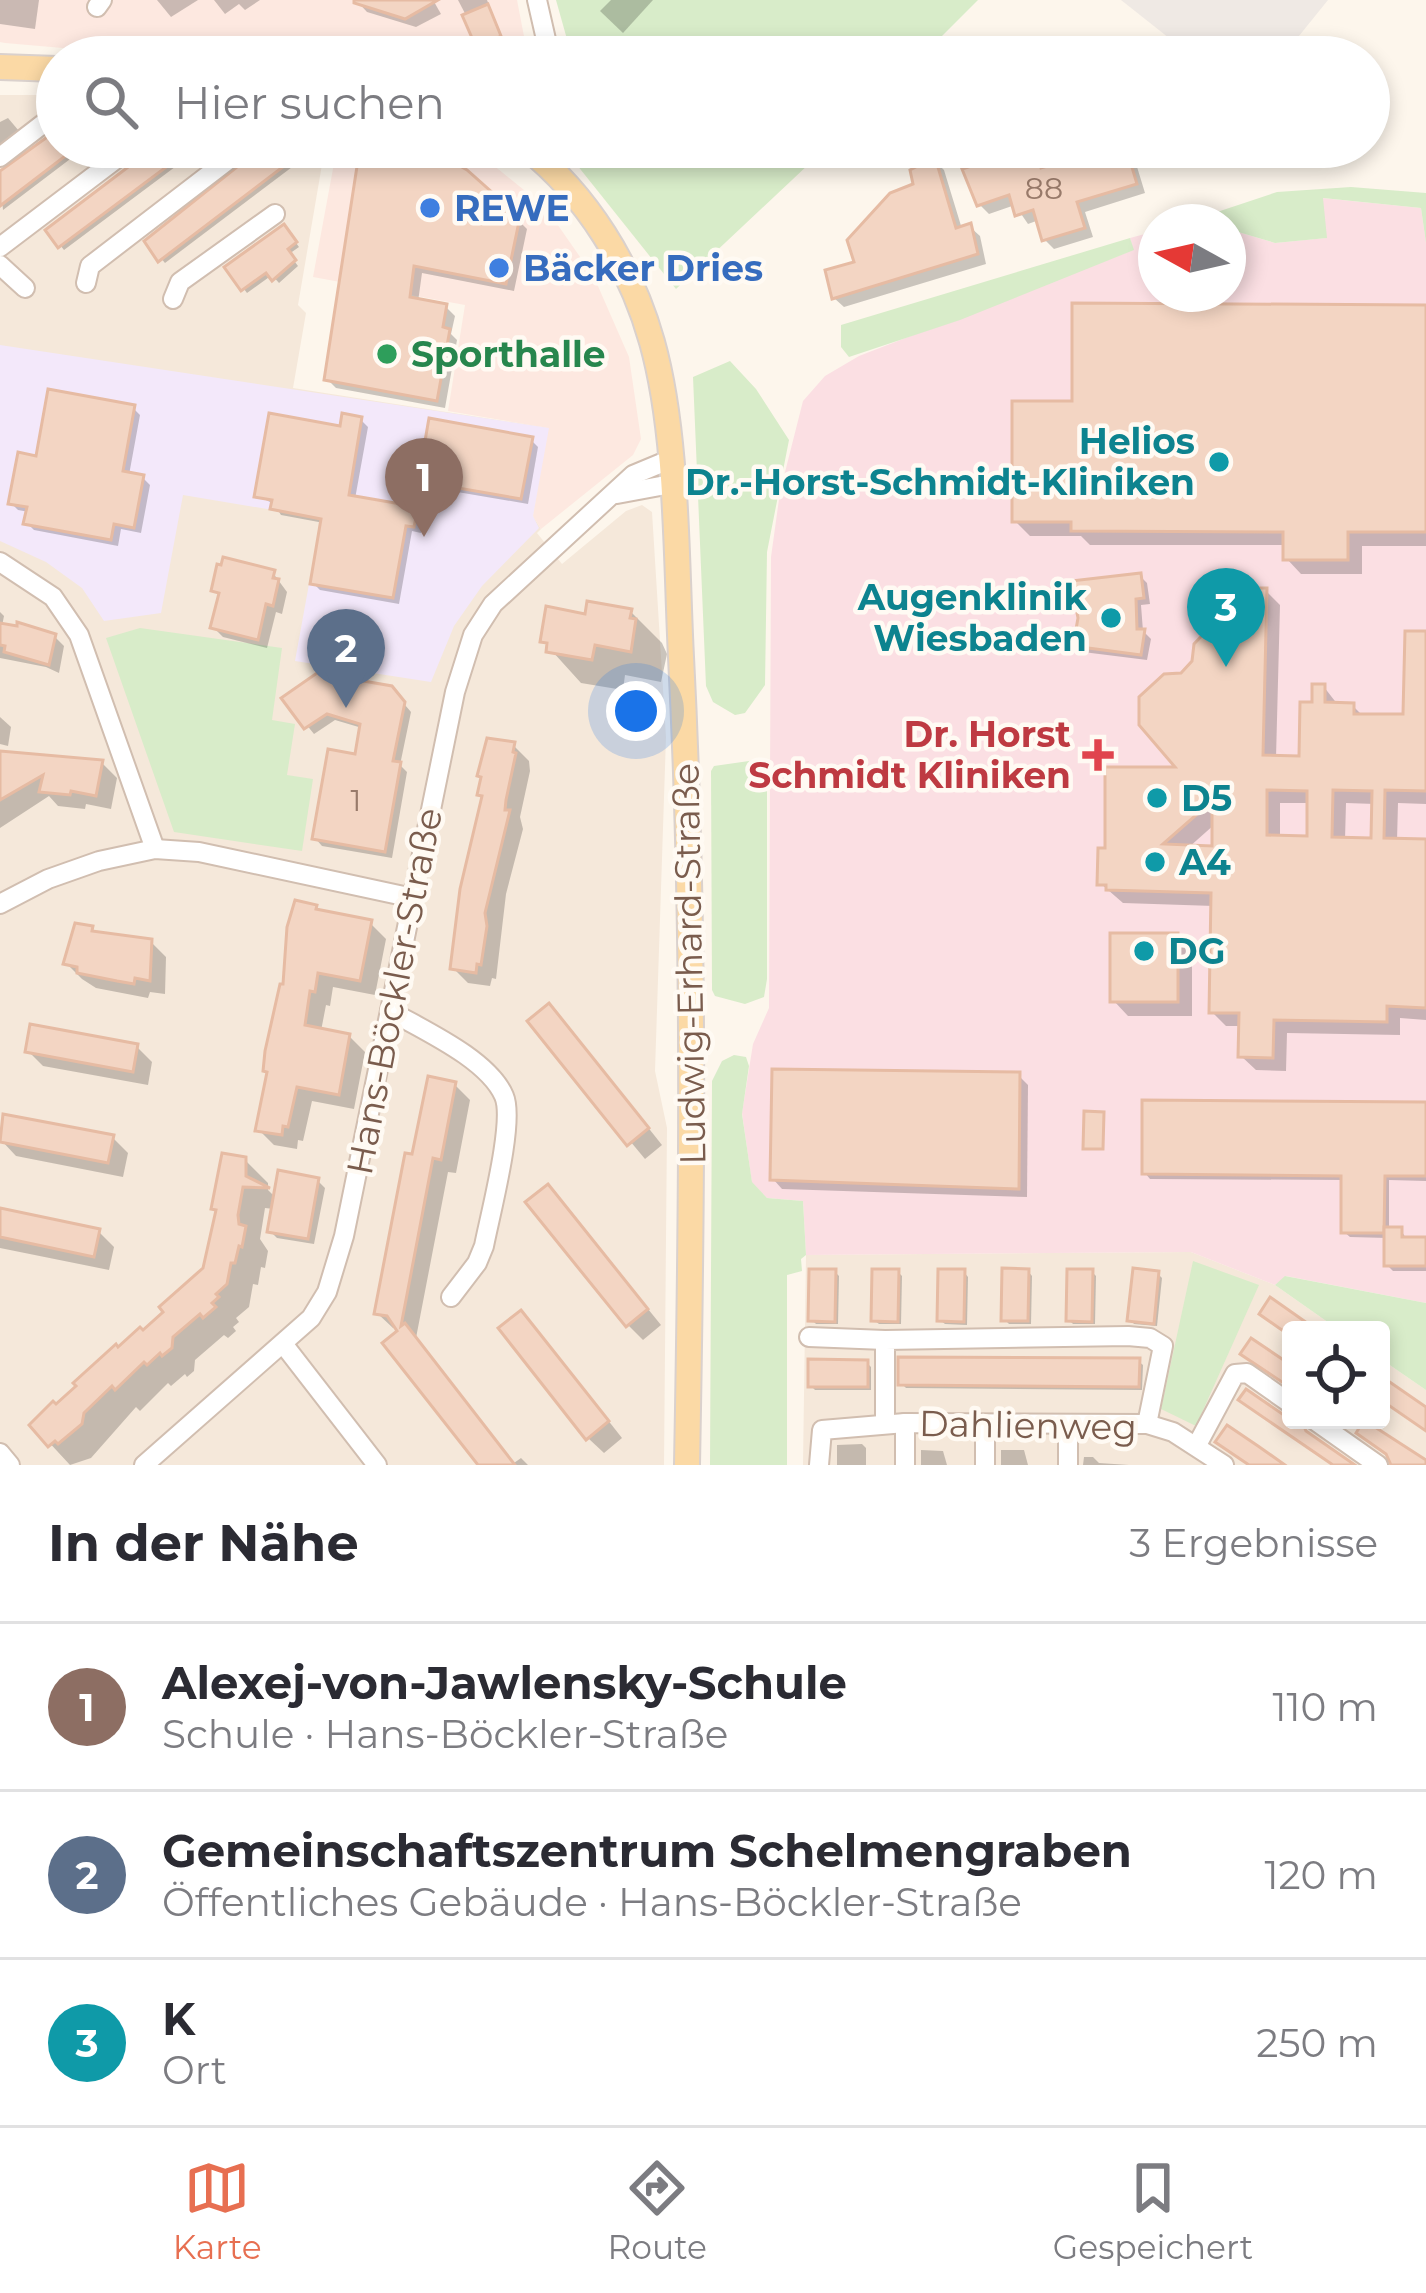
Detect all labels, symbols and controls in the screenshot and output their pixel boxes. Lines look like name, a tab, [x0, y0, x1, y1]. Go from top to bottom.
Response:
search box	[36, 36, 1390, 168]
icon: search	[78, 69, 144, 135]
text: Hier suchen	[174, 75, 445, 130]
house number: 88	[1025, 170, 1063, 207]
place label: REWE	[454, 186, 570, 230]
marker: REWE	[417, 195, 443, 221]
north arrow	[1138, 204, 1246, 312]
place label: Bäcker Dries	[523, 246, 763, 290]
marker: Bäcker Dries	[486, 255, 512, 281]
place label: Sporthalle	[411, 332, 606, 376]
marker: Sporthalle	[374, 341, 400, 367]
place label: Helios Dr.-Horst-Schmidt-Kliniken	[685, 419, 1195, 504]
pin: 1	[385, 438, 463, 537]
marker: Helios Dr.-Horst-Schmidt-Kliniken	[1206, 449, 1232, 475]
pin: 3	[1187, 568, 1265, 667]
place label: Augenklinik Wiesbaden	[857, 575, 1087, 660]
marker: Augenklinik Wiesbaden	[1098, 605, 1124, 631]
pin: 2	[307, 609, 385, 708]
your location	[606, 681, 666, 741]
place label: Dr. Horst Schmidt Kliniken	[748, 712, 1071, 797]
marker: Dr. Horst Schmidt Kliniken	[1082, 739, 1114, 771]
street label: Ludwig-Erhard-Straße	[664, 763, 714, 1165]
place label: D5	[1181, 776, 1232, 820]
house number: 1	[351, 782, 361, 819]
marker: D5	[1144, 785, 1170, 811]
street label: Hans-Böckler-Straße	[337, 804, 451, 1178]
place label: A4	[1178, 840, 1231, 884]
marker: A4	[1142, 849, 1168, 875]
place label: DG	[1168, 929, 1226, 973]
marker: DG	[1131, 938, 1157, 964]
map controls	[1282, 1321, 1390, 1429]
button: locate	[1282, 1321, 1390, 1429]
street label: Dahlienweg	[919, 1401, 1137, 1449]
text: In der Nähe	[48, 1512, 359, 1574]
text: 3 Ergebnisse	[1129, 1519, 1378, 1567]
text: Alexej-von-Jawlensky-Schule	[162, 1655, 847, 1710]
text: 1	[79, 1683, 95, 1731]
text: 110 m	[1272, 1683, 1378, 1731]
text: Schule · Hans-Böckler-Straße	[162, 1710, 728, 1758]
text: Gemeinschaftszentrum Schelmengraben	[162, 1823, 1132, 1878]
text: 2	[75, 1851, 99, 1899]
text: 120 m	[1264, 1851, 1378, 1899]
text: Öffentliches Gebäude · Hans-Böckler-Straße	[162, 1878, 1022, 1926]
text: K	[162, 1991, 195, 2046]
text: 3	[75, 2019, 99, 2067]
text: 250 m	[1256, 2019, 1378, 2067]
text: Ort	[162, 2046, 227, 2094]
tab: Karte	[173, 2155, 262, 2267]
tab: Route	[608, 2155, 707, 2267]
tab: Gespeichert	[1053, 2155, 1253, 2267]

